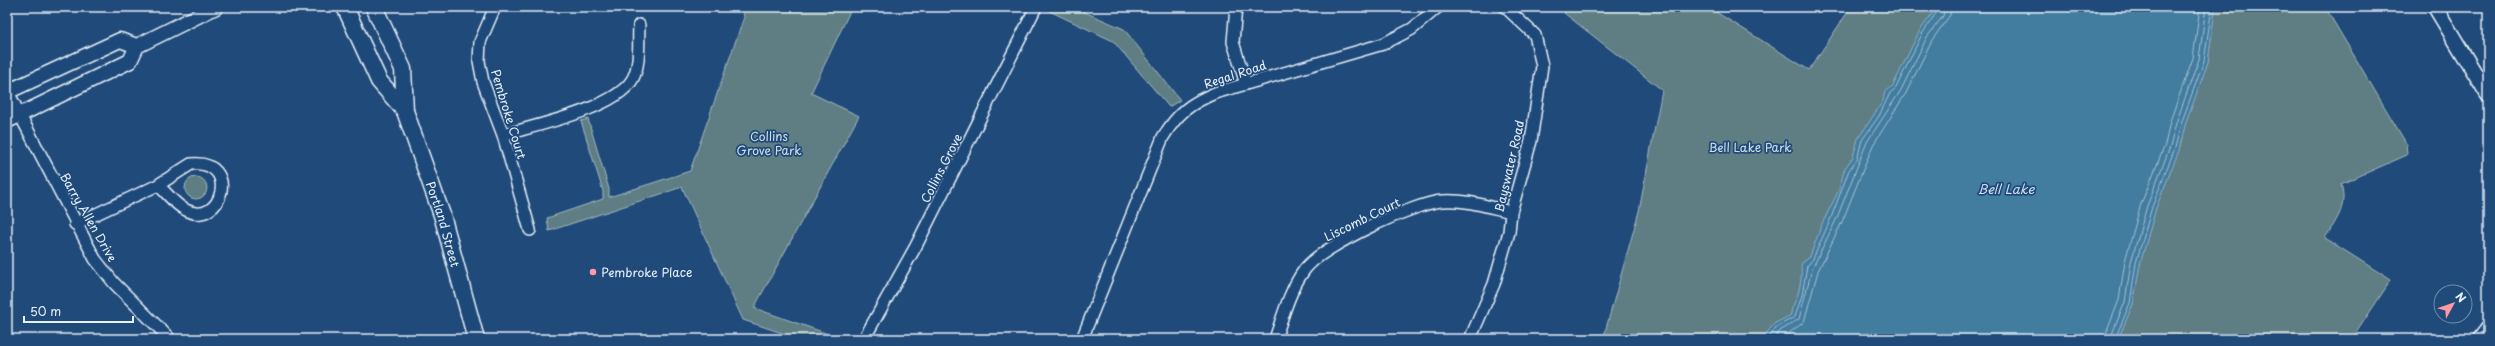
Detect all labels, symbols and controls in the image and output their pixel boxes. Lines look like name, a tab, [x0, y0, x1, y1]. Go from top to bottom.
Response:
street label: Regal Road	[1202, 55, 1268, 93]
street label: Pembroke Court	[487, 67, 531, 161]
street label: Bayswater Road	[1490, 118, 1528, 214]
park label: Collins Grove Park	[736, 127, 802, 159]
street label: Collins Grove	[916, 130, 966, 206]
park label: Bell Lake Park	[1708, 138, 1792, 156]
street label: Barry Allen Drive	[56, 169, 122, 265]
street label: Portland Street	[422, 179, 465, 269]
water label: Bell Lake	[1978, 179, 2036, 198]
street label: Liscomb Court	[1321, 193, 1403, 245]
place label: Pembroke Place	[601, 263, 692, 281]
marker: Pembroke Place	[588, 267, 598, 277]
north arrow	[2433, 284, 2473, 324]
text: N	[2452, 288, 2471, 306]
scale bar	[24, 298, 133, 324]
text: 50 m	[30, 302, 61, 320]

